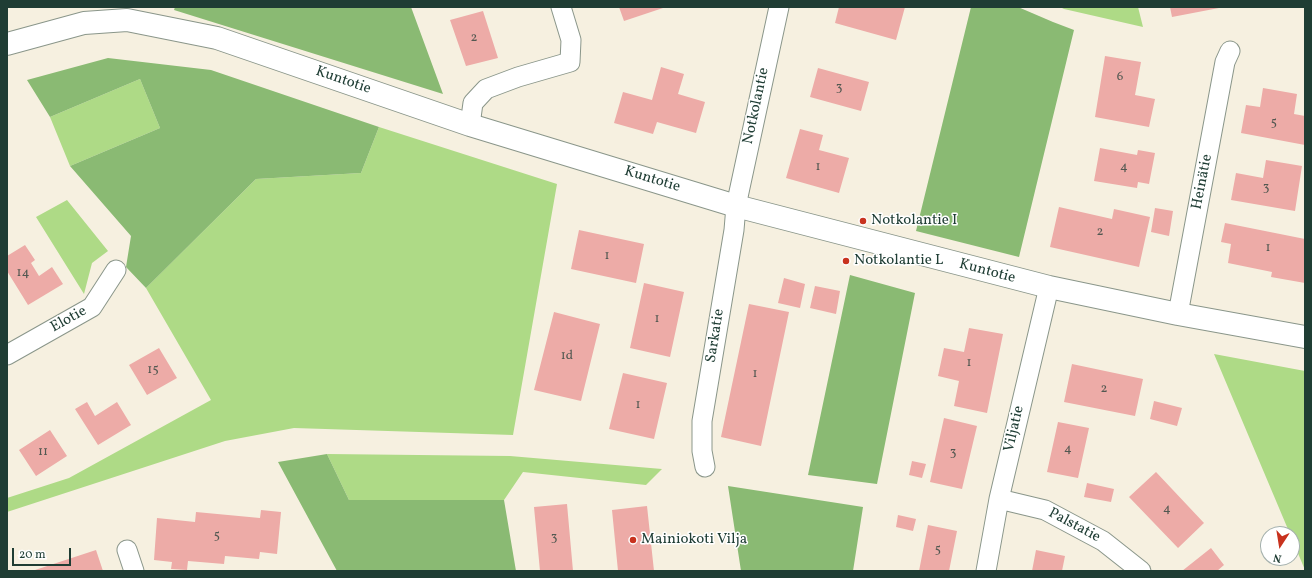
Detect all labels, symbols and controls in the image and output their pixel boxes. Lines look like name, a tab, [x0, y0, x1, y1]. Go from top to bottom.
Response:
house number: 2	[471, 31, 477, 47]
street label: Kuntotie	[313, 63, 373, 99]
street label: Notkolantie	[740, 66, 774, 146]
house number: 6	[1117, 70, 1123, 86]
house number: 3	[836, 81, 842, 97]
house number: 5	[1271, 116, 1277, 132]
street label: Heinätie	[1189, 153, 1217, 211]
house number: 1	[815, 160, 821, 176]
house number: 4	[1120, 160, 1128, 176]
street label: Kuntotie	[622, 163, 682, 197]
house number: 3	[1263, 181, 1269, 197]
place label: Notkolantie I	[871, 212, 957, 230]
marker: Notkolantie I	[858, 216, 868, 226]
house number: 2	[1097, 225, 1103, 241]
house number: 1	[1265, 241, 1271, 257]
house number: 1	[604, 249, 610, 265]
place label: Notkolantie L	[854, 252, 943, 270]
marker: Notkolantie L	[841, 256, 851, 266]
street label: Kuntotie	[957, 256, 1017, 288]
house number: 14	[17, 266, 29, 282]
street label: Elotie	[48, 303, 90, 337]
street label: Sarkatie	[703, 308, 729, 364]
house number: 1	[654, 312, 660, 328]
house number: 1d	[561, 349, 573, 365]
house number: 1	[966, 356, 972, 372]
house number: 15	[147, 363, 159, 379]
house number: 1	[752, 367, 758, 383]
house number: 2	[1101, 382, 1107, 398]
house number: 1	[635, 398, 641, 414]
street label: Viljatie	[1001, 404, 1029, 454]
house number: 4	[1064, 442, 1072, 458]
house number: 11	[38, 445, 48, 461]
house number: 3	[950, 446, 956, 462]
house number: 4	[1163, 502, 1171, 518]
street label: Palstatie	[1045, 505, 1103, 547]
north arrow	[1260, 526, 1300, 566]
house number: 5	[214, 529, 220, 545]
house number: 3	[551, 531, 557, 547]
place label: Mainiokoti Vilja	[641, 531, 747, 549]
marker: Mainiokoti Vilja	[628, 535, 638, 545]
scale bar	[14, 540, 73, 566]
house number: 5	[935, 543, 941, 559]
text: 20 m	[19, 547, 46, 563]
text: N	[1272, 549, 1283, 565]

